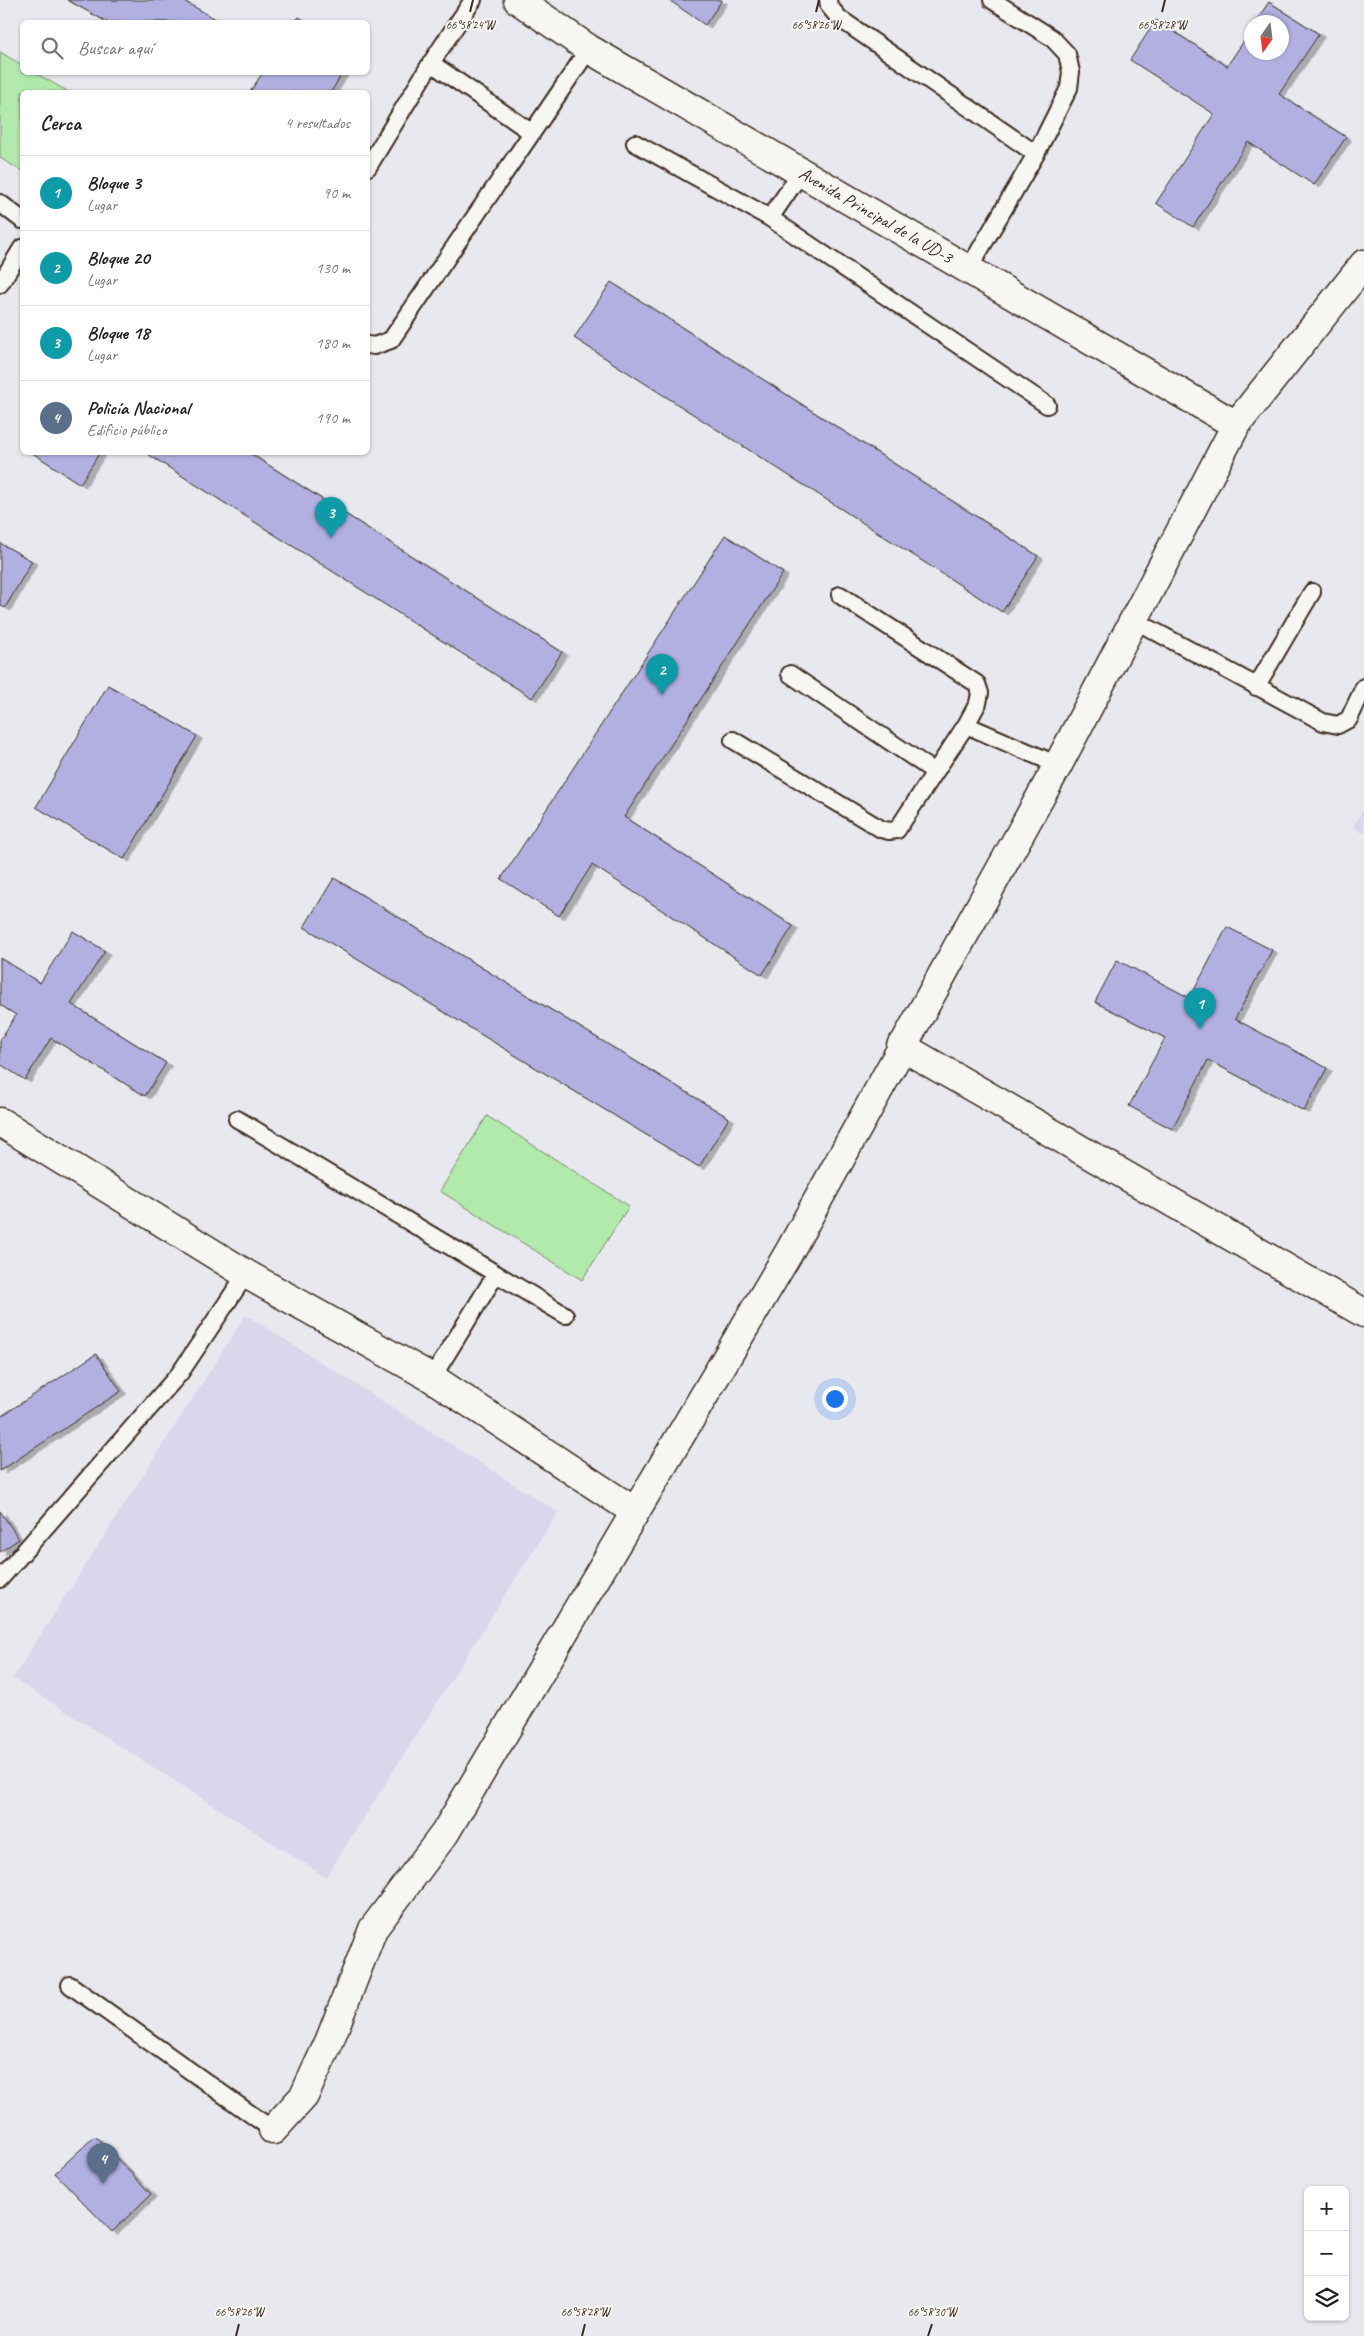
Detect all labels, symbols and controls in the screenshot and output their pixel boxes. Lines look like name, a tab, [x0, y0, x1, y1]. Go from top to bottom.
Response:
north arrow	[1244, 15, 1289, 60]
text: 66°58'24"W	[446, 17, 497, 33]
text: 66°58'26"W	[792, 17, 843, 33]
text: 66°58'28"W	[1138, 17, 1189, 33]
search box	[20, 20, 370, 75]
icon: search	[38, 34, 66, 62]
text: Buscar aquí	[78, 36, 152, 60]
text: Cerca	[40, 110, 81, 136]
text: 4 resultados	[285, 113, 350, 133]
street label: Avenida Principal de la UD-3	[795, 162, 958, 269]
text: Bloque 3	[87, 171, 141, 195]
text: 1	[52, 183, 60, 203]
text: 90 m	[323, 183, 350, 203]
text: Lugar	[87, 195, 117, 215]
text: Bloque 20	[87, 246, 150, 270]
text: 2	[52, 258, 60, 278]
text: 130 m	[316, 258, 350, 278]
text: Lugar	[87, 270, 117, 290]
text: Bloque 18	[87, 321, 150, 345]
text: 3	[52, 333, 60, 353]
text: 180 m	[316, 333, 350, 353]
text: Lugar	[87, 345, 117, 365]
text: Policía Nacional	[87, 396, 190, 420]
text: 4	[52, 408, 60, 428]
text: 190 m	[316, 408, 350, 428]
text: Edificio público	[87, 420, 166, 440]
pin: 3	[315, 497, 347, 538]
pin: 2	[646, 654, 678, 695]
pin: 1	[1184, 988, 1216, 1029]
your location	[822, 1386, 848, 1412]
pin: 4	[87, 2143, 119, 2184]
map controls	[1304, 2186, 1349, 2321]
button: +	[1304, 2186, 1349, 2231]
button: −	[1304, 2231, 1349, 2276]
button: layers	[1304, 2276, 1349, 2321]
text: 66°58'26"W	[215, 2304, 266, 2320]
text: 66°58'28"W	[561, 2304, 612, 2320]
text: 66°58'30"W	[908, 2304, 959, 2320]

